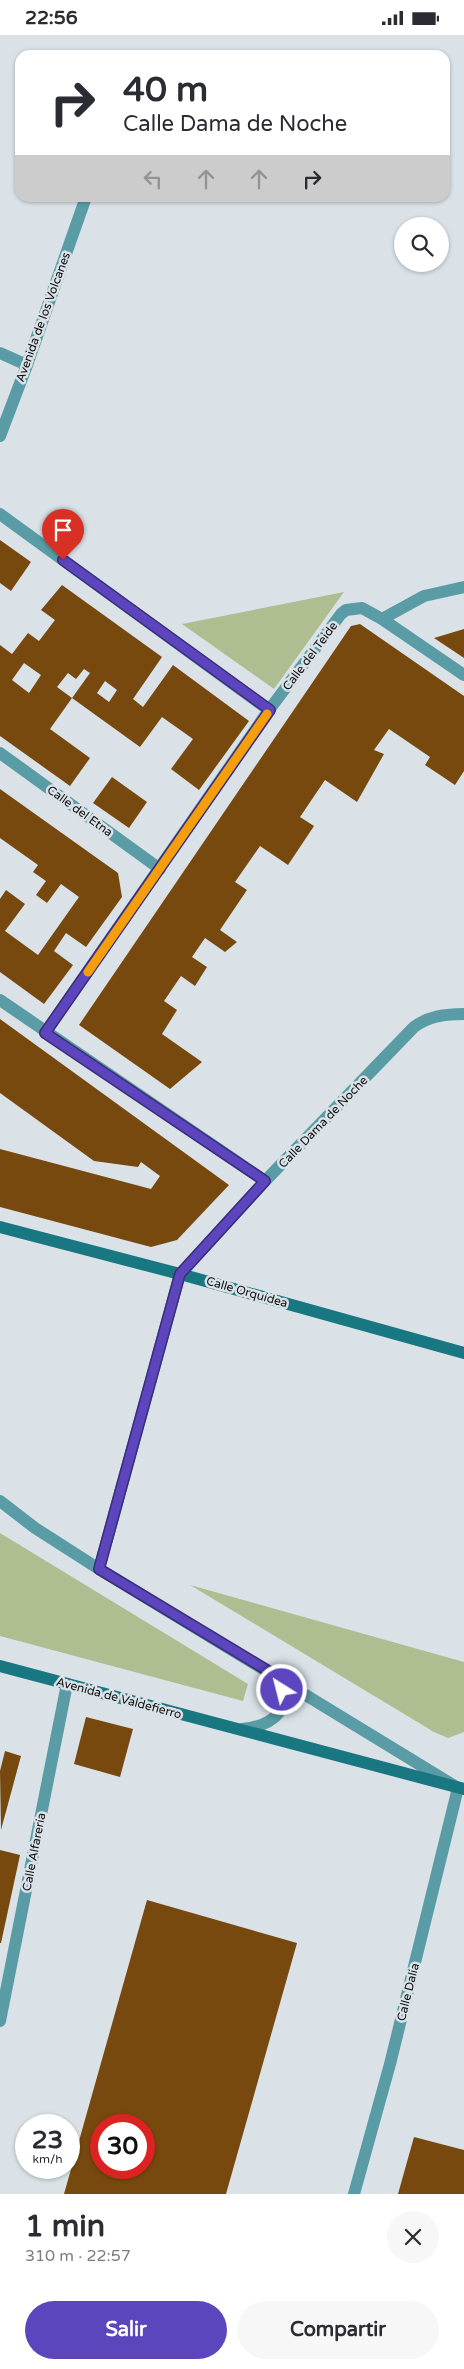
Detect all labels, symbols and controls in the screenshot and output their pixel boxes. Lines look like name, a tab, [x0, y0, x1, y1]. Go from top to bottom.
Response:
text: 22:56	[25, 7, 78, 29]
text: 40 m	[123, 69, 208, 111]
icon: right	[40, 70, 105, 135]
text: Calle Dama de Noche	[123, 111, 347, 137]
icon: left	[139, 165, 167, 193]
icon: ahead	[192, 165, 220, 193]
icon: ahead	[245, 165, 273, 193]
icon: right	[298, 165, 326, 193]
map controls	[394, 217, 449, 272]
button: search	[394, 217, 449, 272]
street label: Avenida de los Volcanes	[13, 250, 73, 384]
pin	[42, 509, 84, 560]
icon: arrive	[49, 516, 77, 544]
street label: Calle del Teide	[280, 619, 340, 693]
street label: Calle del Etna	[45, 783, 115, 839]
street label: Calle Dama de Noche	[276, 1073, 371, 1171]
street label: Calle Orquídea	[205, 1274, 289, 1310]
position arrow	[255, 1663, 307, 1715]
street label: Avenida de Valdefierro	[55, 1675, 183, 1721]
street label: Calle Alfarería	[20, 1812, 48, 1892]
street label: Calle Dalia	[394, 1962, 422, 2022]
speed limit sign: 30	[90, 2114, 155, 2179]
text: 23	[32, 2125, 63, 2155]
text: km/h	[32, 2152, 63, 2166]
text: 1 min	[25, 2208, 105, 2245]
button: close	[387, 2211, 439, 2263]
text: 310 m · 22:57	[25, 2246, 131, 2266]
button: Salir	[25, 2301, 227, 2359]
button: Compartir	[237, 2301, 439, 2359]

